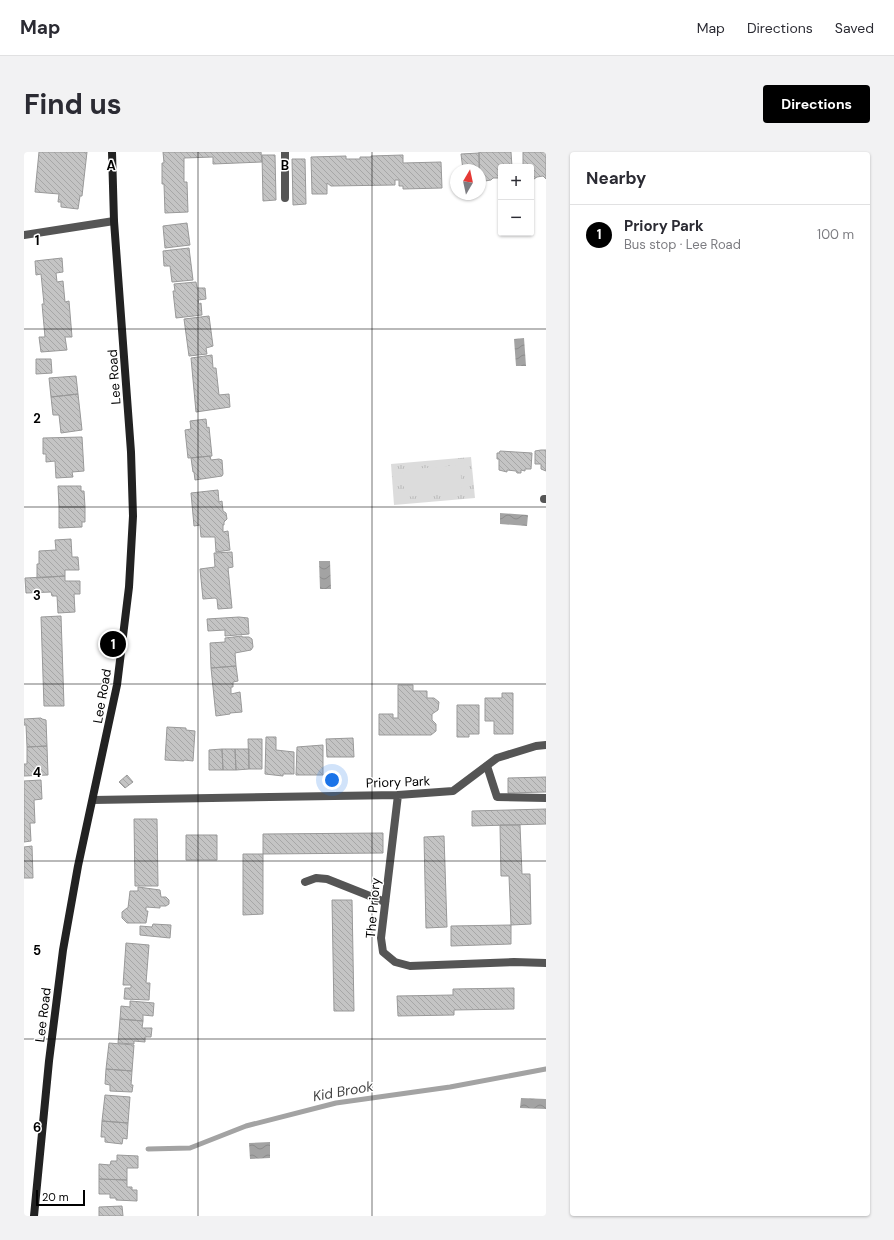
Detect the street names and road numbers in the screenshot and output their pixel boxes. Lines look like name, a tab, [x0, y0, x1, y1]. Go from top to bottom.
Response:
street label: Lee Road	[104, 349, 124, 405]
street label: Lee Road	[89, 667, 115, 725]
street label: Priory Park	[366, 772, 431, 792]
street label: The Priory	[362, 877, 384, 939]
street label: Lee Road	[31, 987, 55, 1043]

